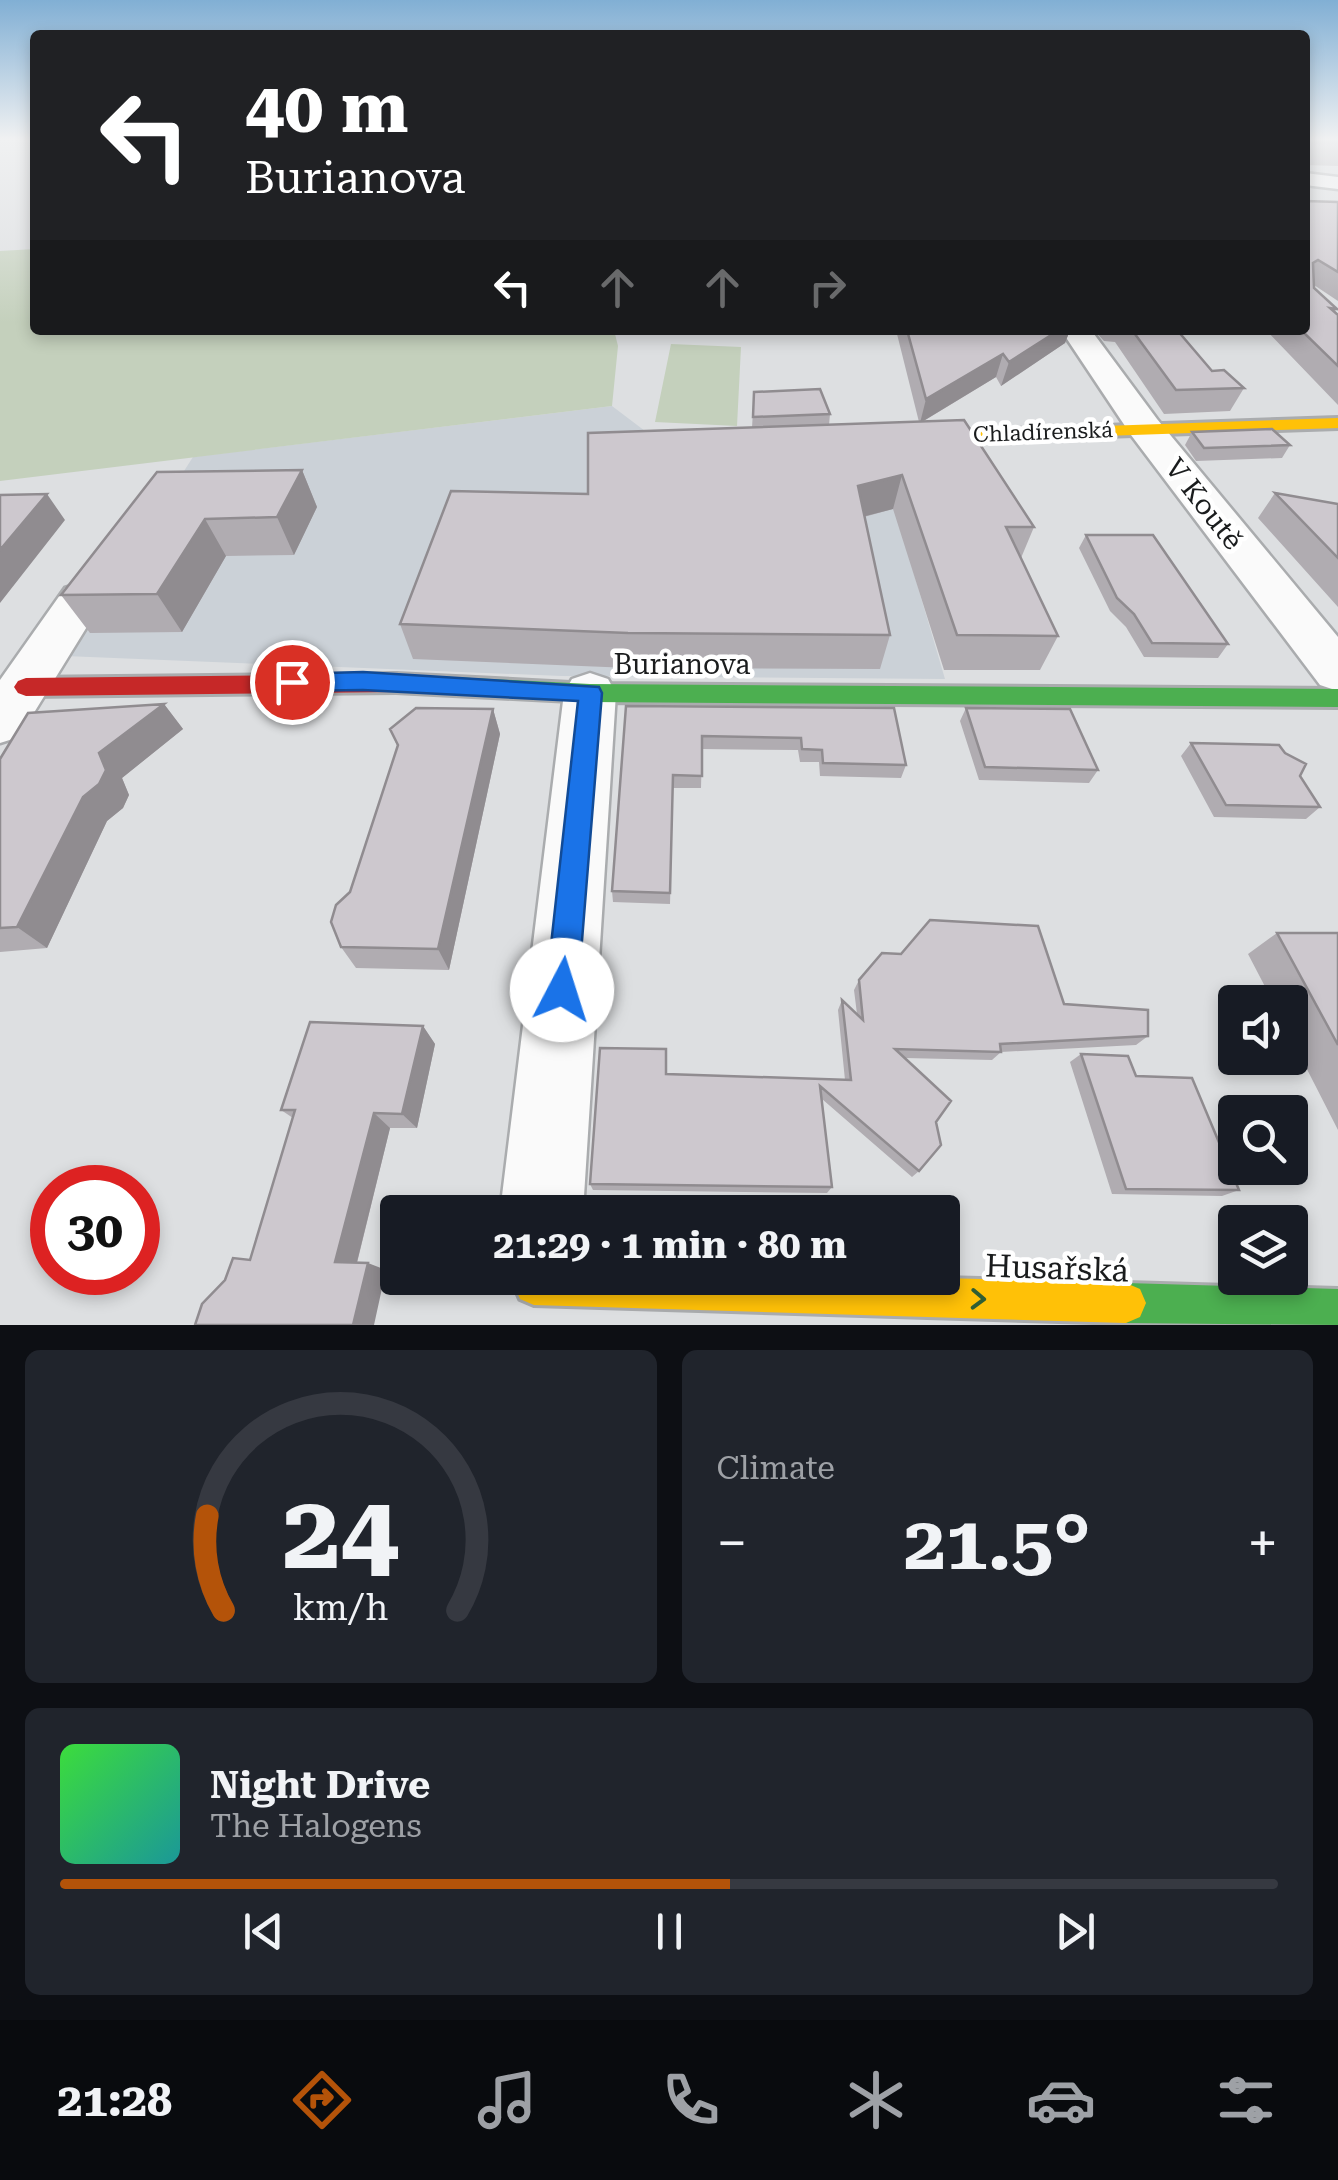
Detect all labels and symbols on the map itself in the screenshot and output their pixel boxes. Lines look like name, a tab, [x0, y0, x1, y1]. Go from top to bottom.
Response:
street label: Chladírenská	[973, 417, 1113, 447]
street label: V Koutě	[1158, 452, 1250, 556]
pin	[250, 640, 335, 725]
street label: Burianova	[613, 648, 751, 681]
position arrow	[510, 938, 614, 1042]
speed limit sign: 30	[30, 1165, 160, 1295]
street label: Husařská	[985, 1247, 1129, 1289]
one-way arrow	[971, 1288, 987, 1309]

